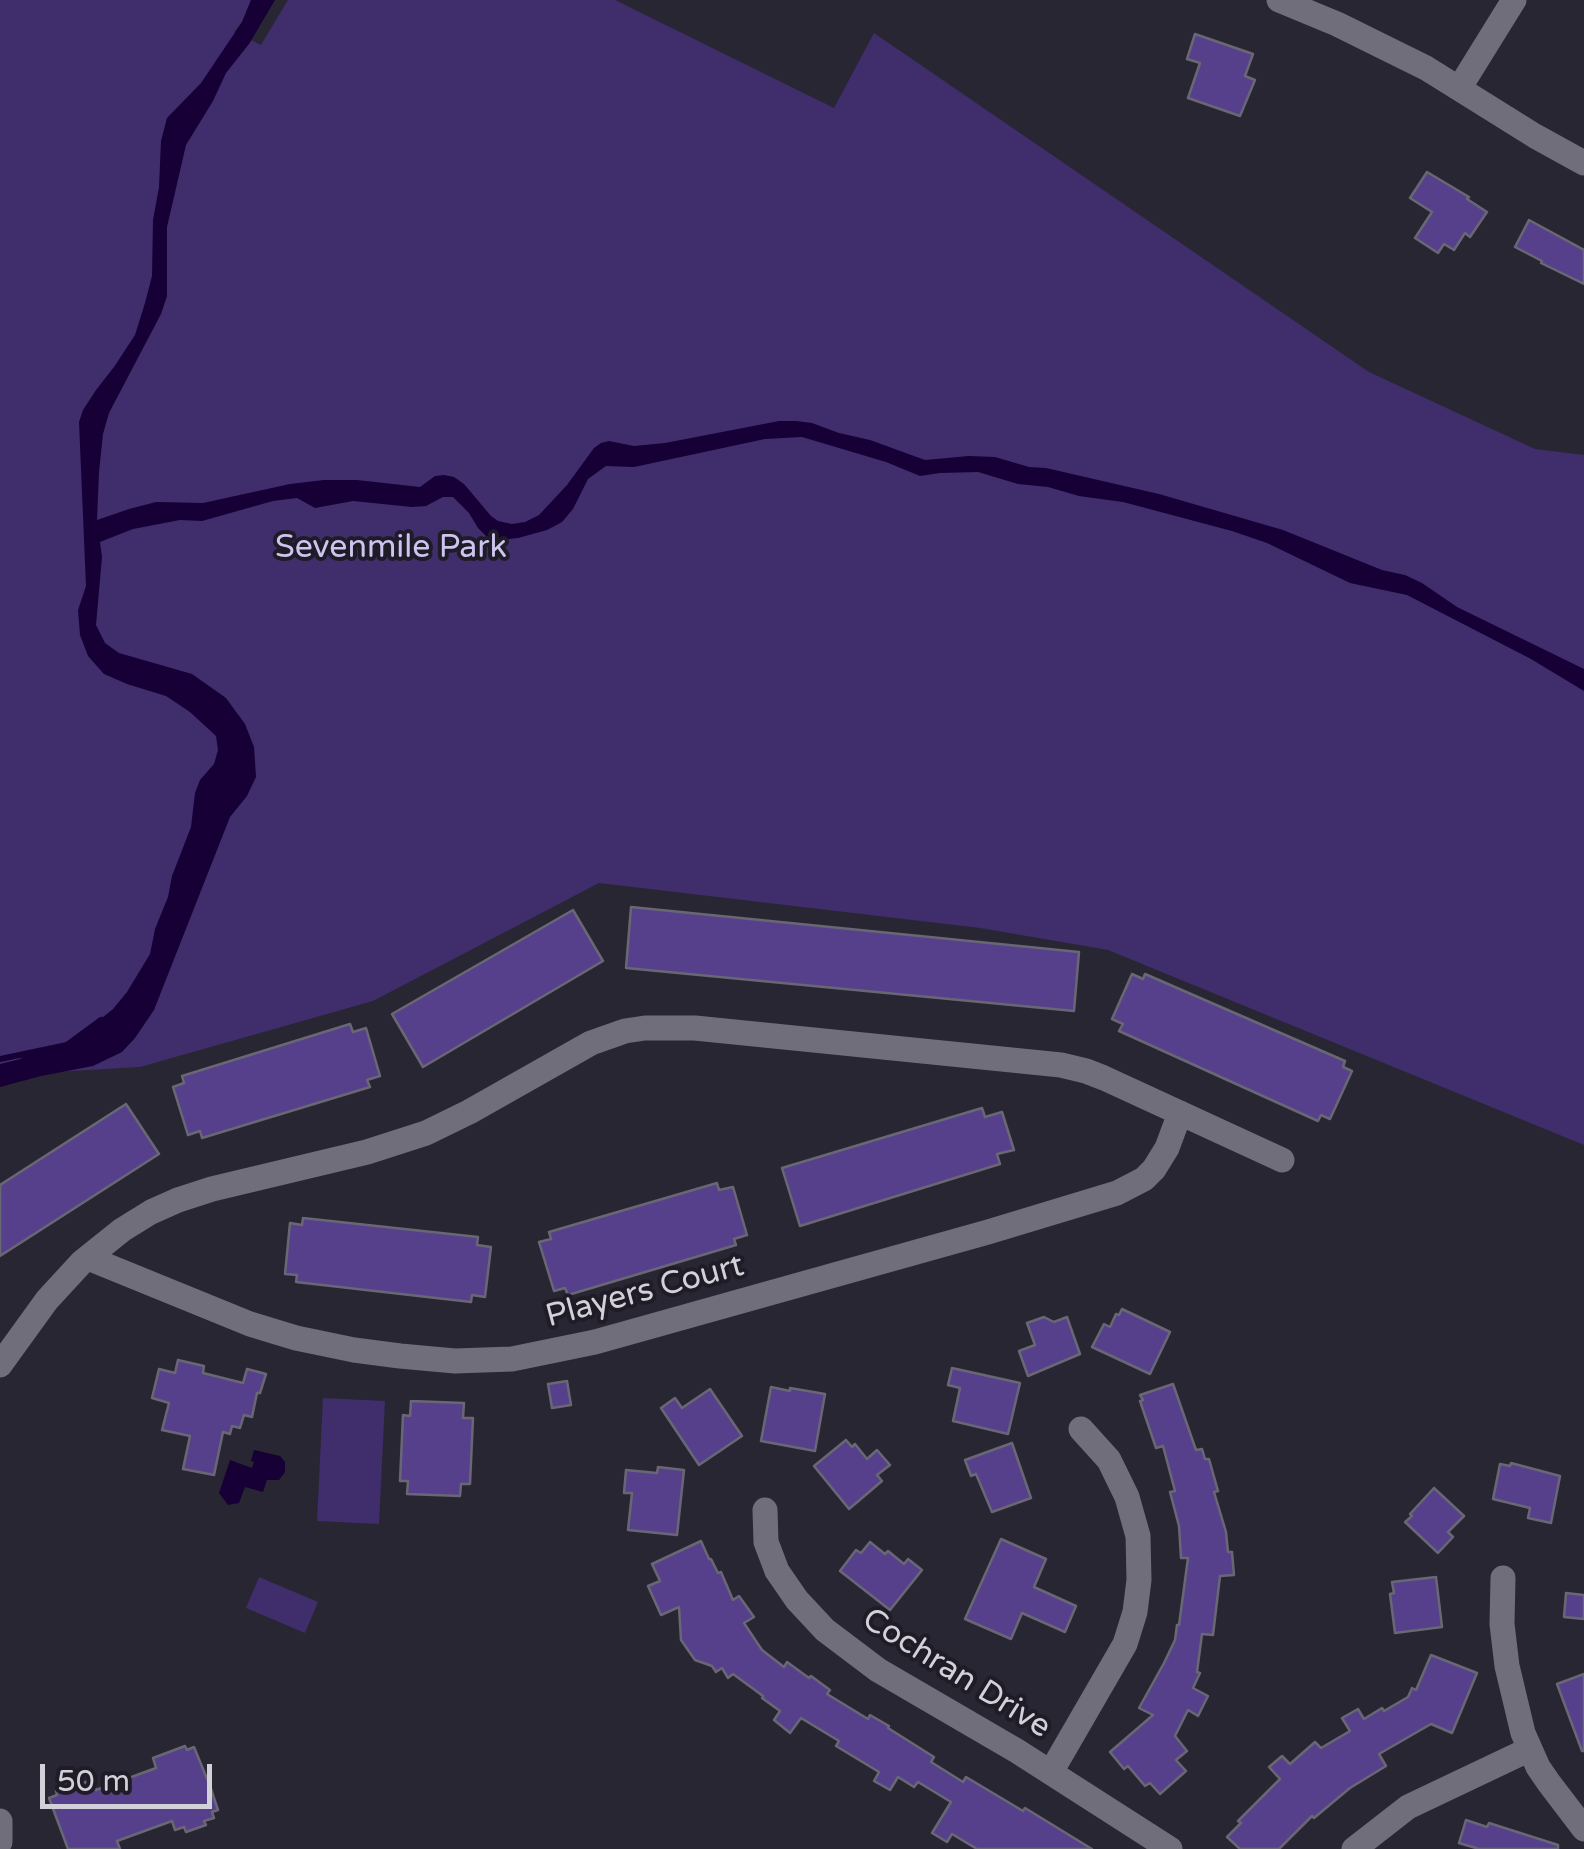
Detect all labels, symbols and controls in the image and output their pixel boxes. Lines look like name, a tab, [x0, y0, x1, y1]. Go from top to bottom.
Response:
park label: Sevenmile Park	[275, 530, 507, 568]
street label: Players Court	[542, 1247, 748, 1337]
street label: Cochran Drive	[855, 1601, 1057, 1747]
scale bar	[45, 1744, 218, 1806]
text: 50 m	[57, 1763, 130, 1800]

